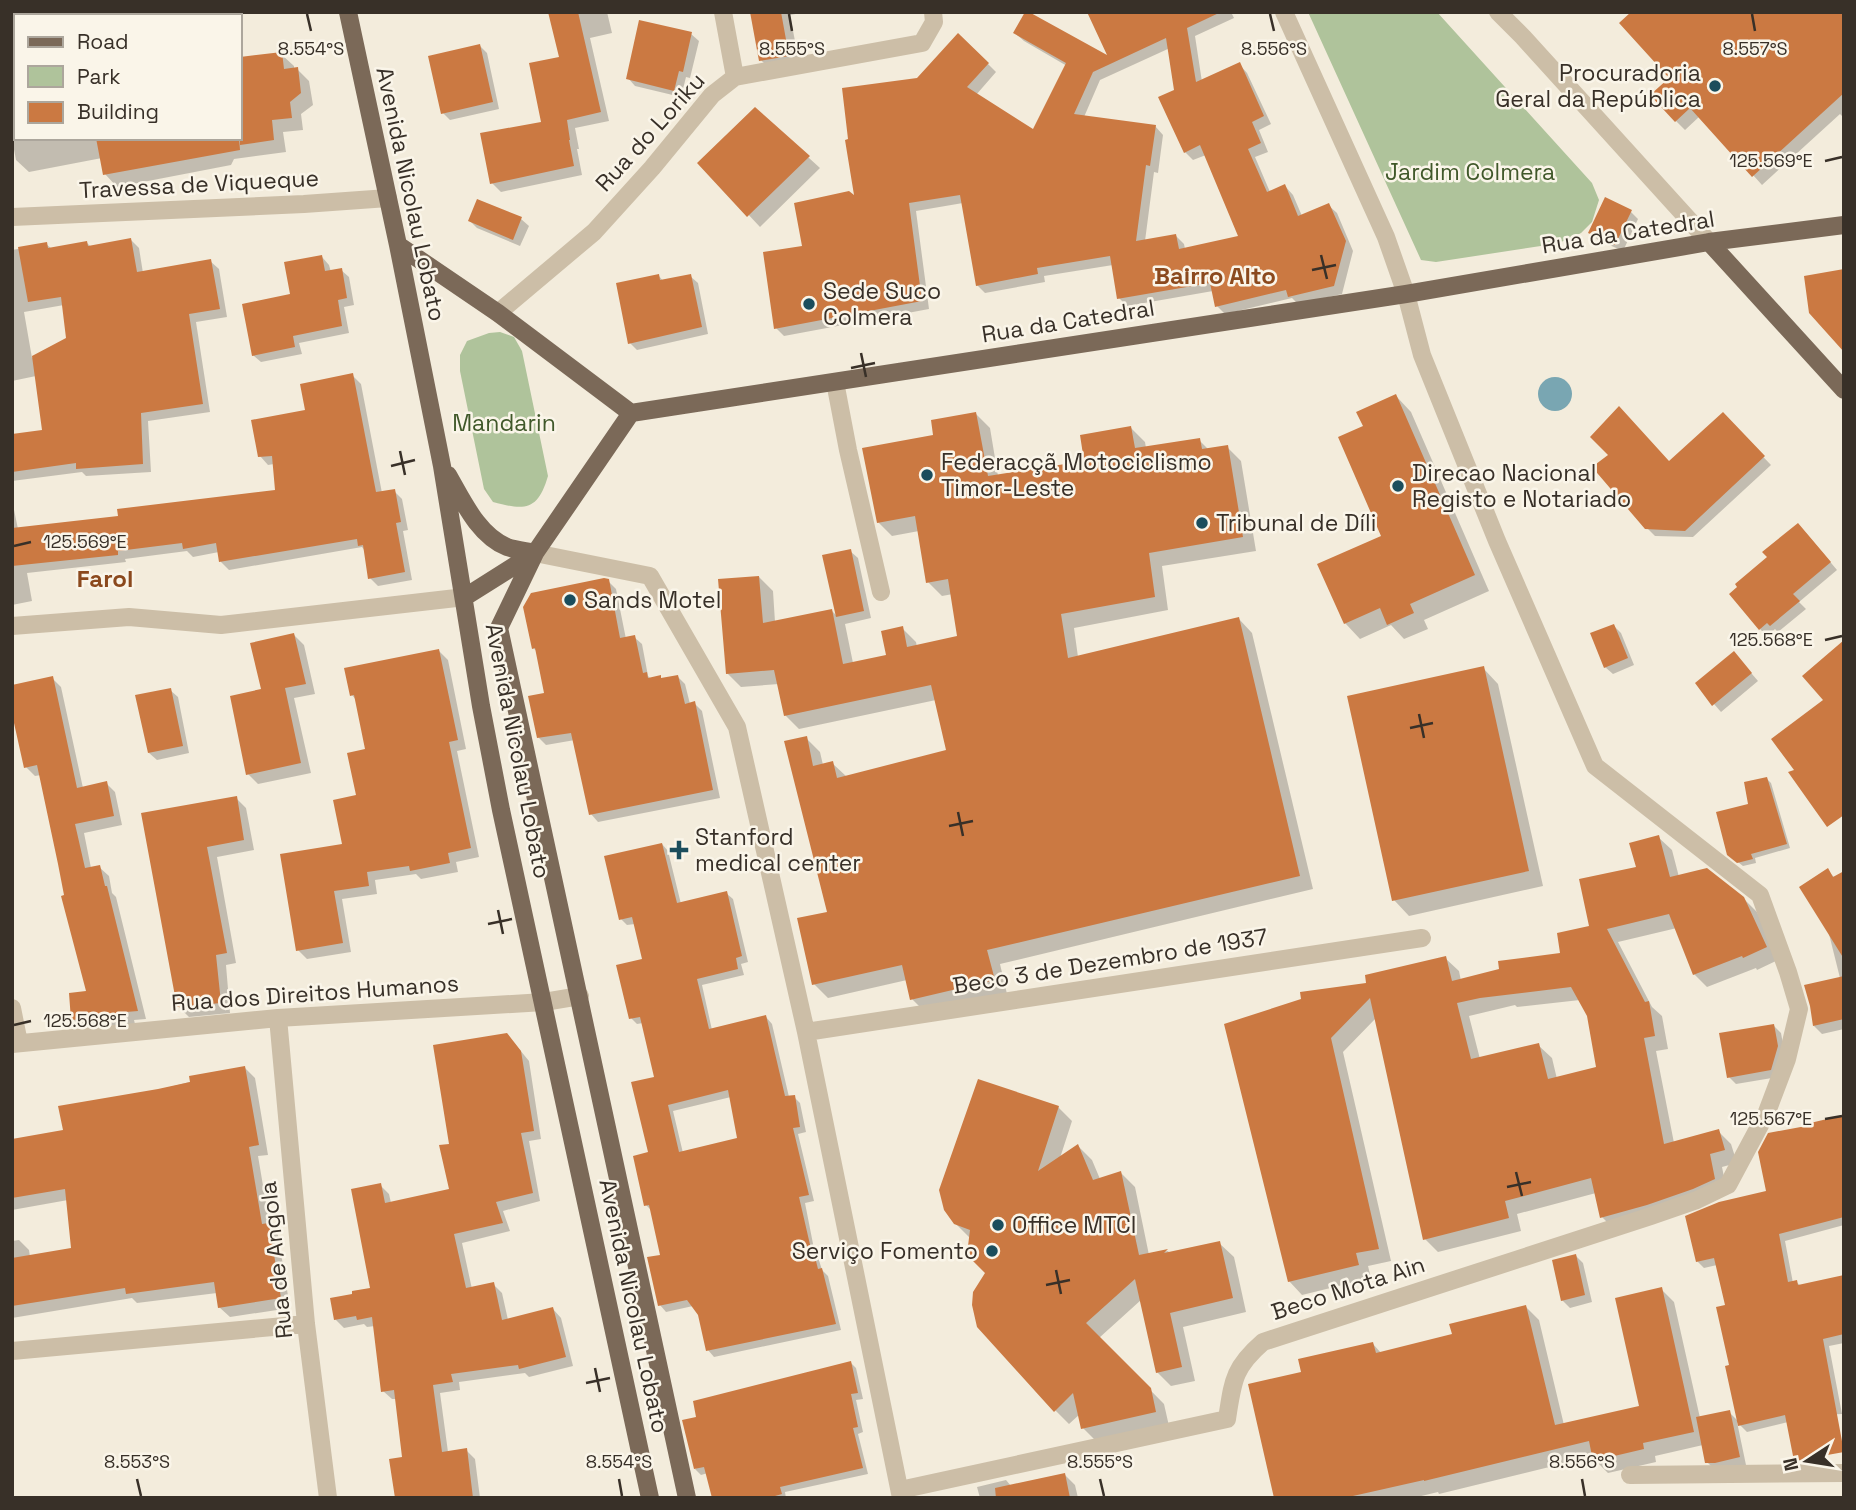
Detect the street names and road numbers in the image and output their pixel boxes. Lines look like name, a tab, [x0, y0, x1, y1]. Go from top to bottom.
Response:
street label: Avenida Nicolau Lobato	[369, 64, 453, 324]
street label: Rua do Loriku	[589, 66, 711, 198]
street label: Travessa de Viqueque	[78, 163, 320, 205]
street label: Rua da Catedral	[1539, 204, 1717, 260]
street label: Rua da Catedral	[979, 293, 1157, 349]
street label: Avenida Nicolau Lobato	[479, 621, 557, 881]
street label: Beco 3 de Dezembro de 1937	[950, 921, 1270, 1001]
street label: Rua dos Direitos Humanos	[170, 968, 460, 1018]
street label: Avenida Nicolau Lobato	[592, 1176, 676, 1436]
street label: Rua de Angola	[253, 1180, 299, 1340]
street label: Beco Mota Ain	[1267, 1249, 1429, 1327]

